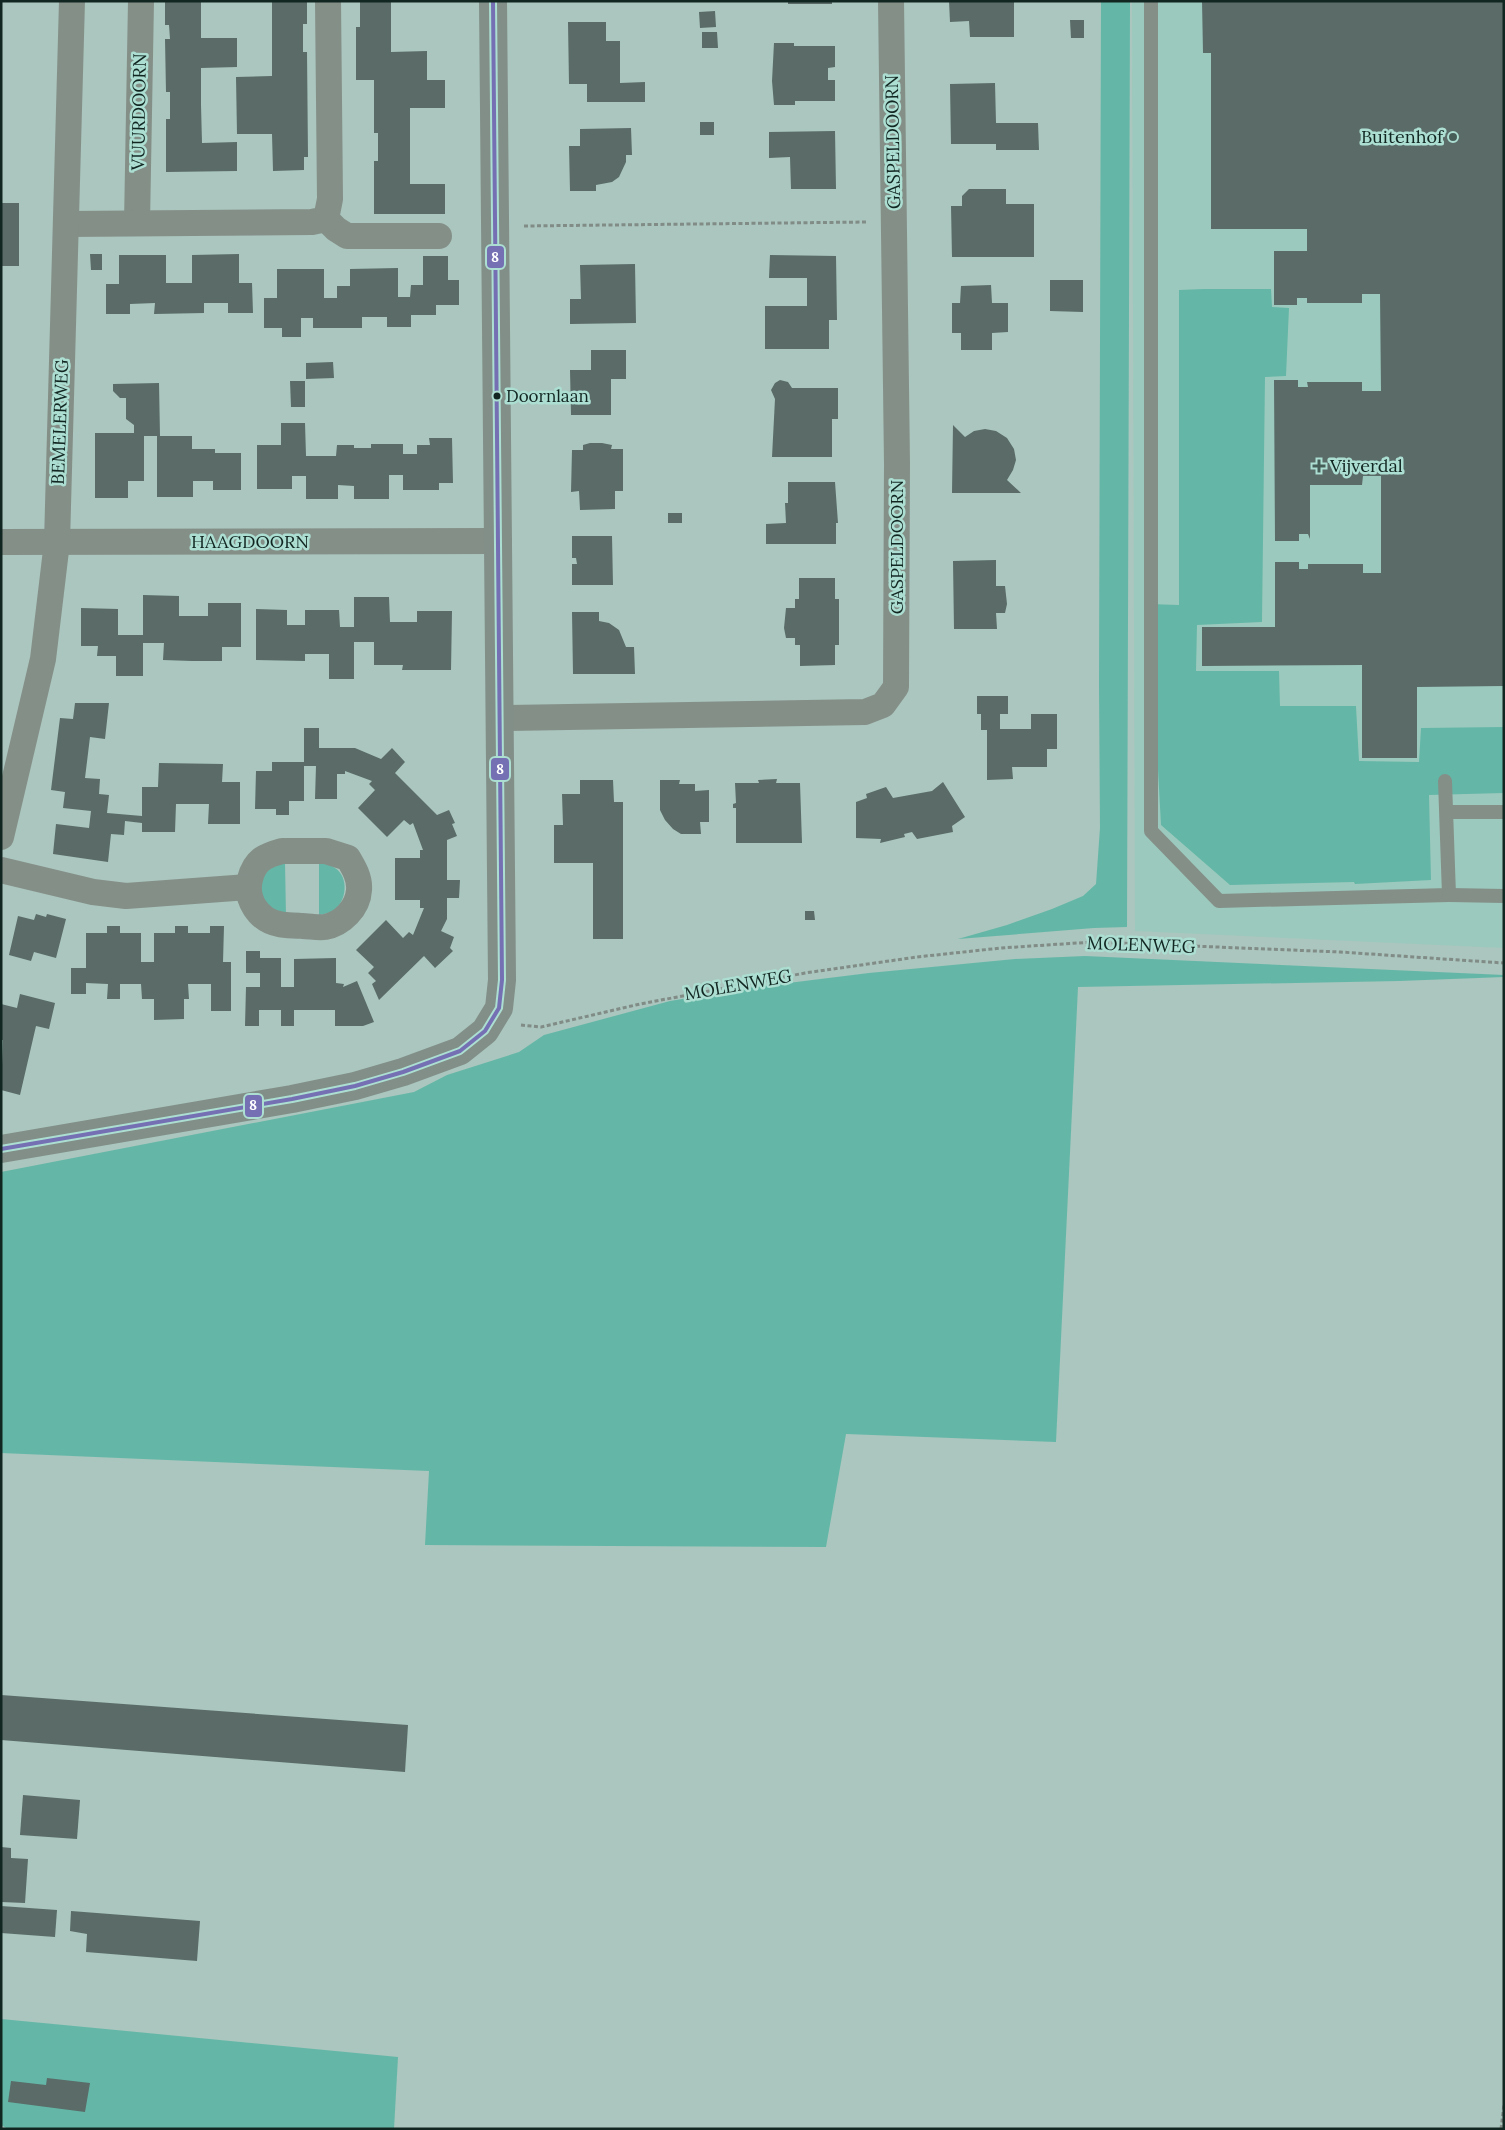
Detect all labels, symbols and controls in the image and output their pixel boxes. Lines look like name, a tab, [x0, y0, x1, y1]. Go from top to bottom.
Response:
street label: VUURDOORN	[126, 53, 151, 172]
street label: GASPELDOORN	[880, 75, 905, 209]
place label: Buitenhof	[1361, 125, 1445, 148]
marker: Buitenhof	[1447, 131, 1459, 143]
line badge: 8	[486, 245, 505, 269]
text: 8	[491, 248, 499, 266]
street label: BEMELERWEG	[46, 359, 73, 485]
place label: Doornlaan	[506, 385, 589, 407]
marker: Doornlaan	[492, 391, 502, 401]
place label: Vijverdal	[1329, 454, 1403, 477]
marker: Vijverdal	[1312, 459, 1326, 473]
street label: GASPELDOORN	[885, 480, 908, 614]
street label: HAAGDOORN	[191, 530, 309, 553]
line badge: 8	[490, 757, 510, 781]
text: 8	[496, 760, 504, 778]
street label: MOLENWEG	[1086, 931, 1196, 958]
street label: MOLENWEG	[682, 964, 794, 1005]
line badge: 8	[244, 1094, 263, 1118]
text: 8	[249, 1096, 257, 1114]

